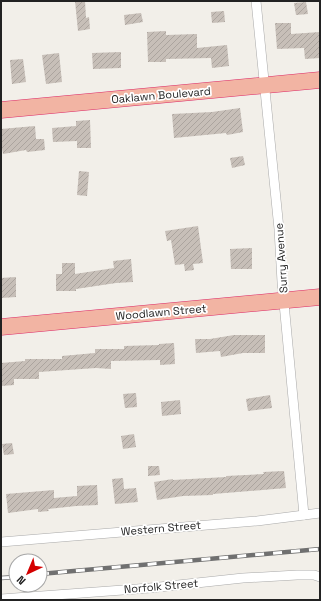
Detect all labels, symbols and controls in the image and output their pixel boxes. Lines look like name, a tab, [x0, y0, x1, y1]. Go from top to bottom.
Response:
street label: Oaklawn Boulevard	[111, 84, 211, 106]
street label: Surry Avenue	[272, 223, 290, 293]
street label: Woodlawn Street	[115, 301, 207, 323]
street label: Western Street	[120, 518, 202, 538]
north arrow	[8, 553, 48, 593]
text: N	[14, 573, 29, 588]
street label: Norfolk Street	[123, 576, 199, 596]

